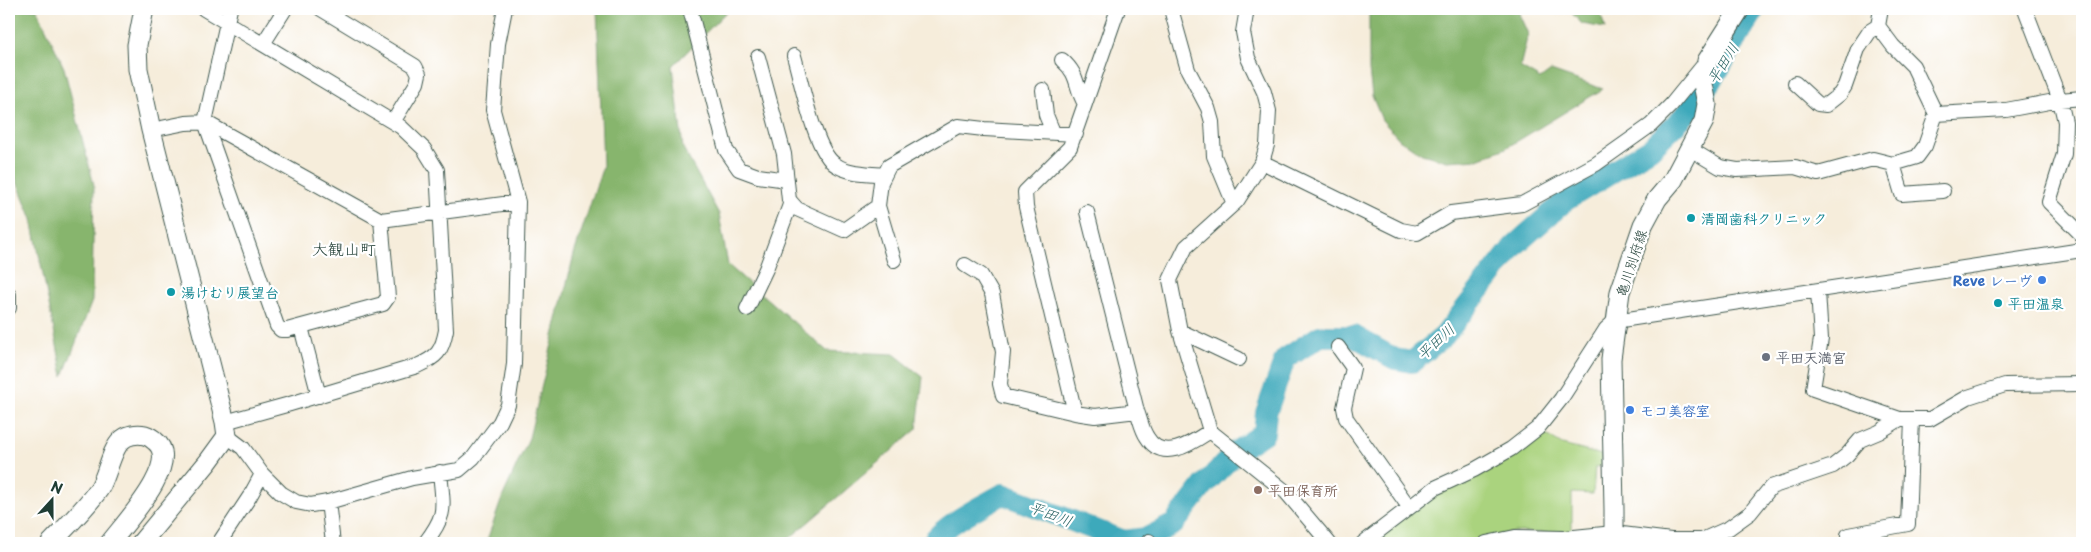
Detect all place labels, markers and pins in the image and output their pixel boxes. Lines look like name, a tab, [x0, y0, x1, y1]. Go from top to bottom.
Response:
place label: 清岡歯科クリニック	[1701, 208, 1827, 229]
marker: 清岡歯科クリニック	[1685, 212, 1697, 224]
place label: Reve レーヴ	[1953, 270, 2032, 291]
marker: Reve レーヴ	[2036, 274, 2048, 286]
place label: 湯けむり展望台	[181, 282, 279, 303]
marker: 湯けむり展望台	[165, 286, 177, 298]
place label: 平田温泉	[2008, 293, 2064, 314]
marker: 平田温泉	[1992, 297, 2004, 309]
place label: 平田天満宮	[1776, 347, 1846, 368]
marker: 平田天満宮	[1760, 351, 1772, 363]
place label: モコ美容室	[1640, 400, 1710, 421]
marker: モコ美容室	[1624, 404, 1636, 416]
place label: 平田保育所	[1268, 480, 1338, 501]
marker: 平田保育所	[1252, 484, 1264, 496]

